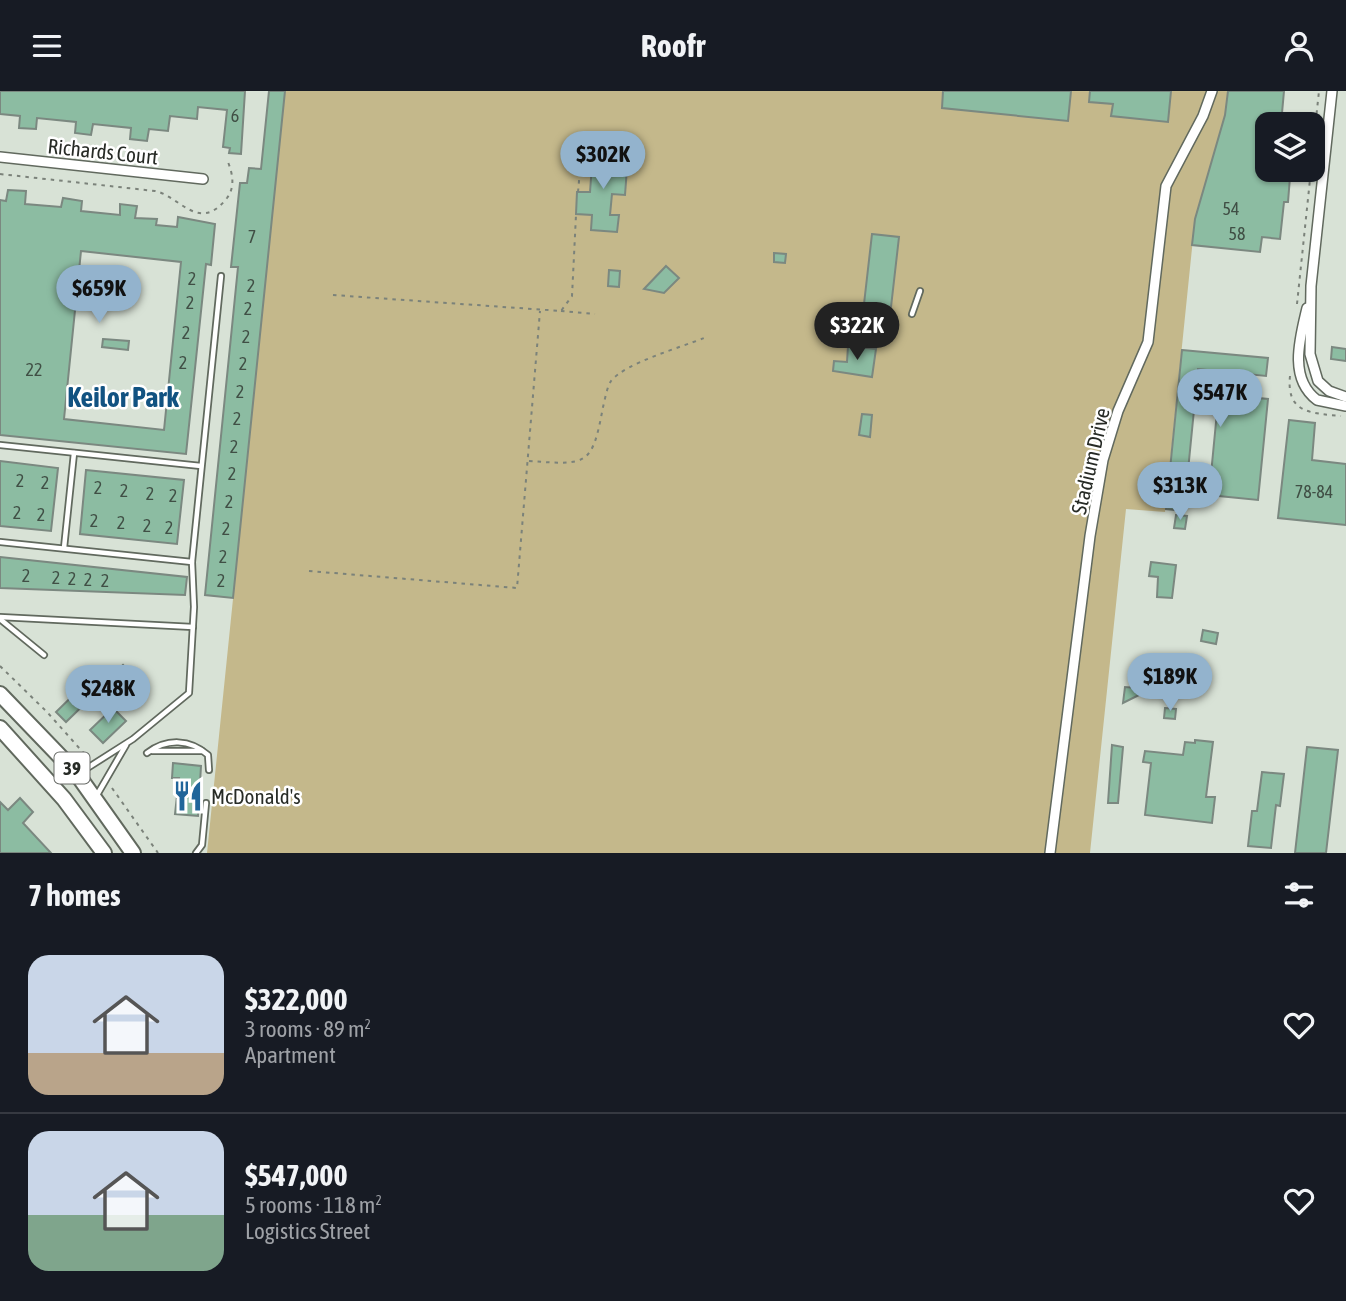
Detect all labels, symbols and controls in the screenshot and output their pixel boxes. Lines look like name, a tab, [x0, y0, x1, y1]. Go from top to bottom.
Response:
icon: menu	[28, 27, 66, 65]
text: Roofr	[641, 27, 705, 64]
icon: person	[1280, 27, 1318, 65]
house number: 6	[231, 105, 239, 126]
map controls	[1255, 112, 1325, 182]
button: layers	[1255, 112, 1325, 182]
pin: $302K	[554, 132, 652, 191]
street label: Richards Court	[47, 133, 159, 169]
text: $302K	[576, 141, 630, 167]
house number: 54	[1223, 198, 1239, 219]
house number: 58	[1229, 223, 1245, 244]
house number: 7	[248, 226, 256, 247]
pin: $659K	[50, 265, 148, 325]
house number: 2	[188, 268, 196, 289]
text: $659K	[72, 275, 126, 301]
house number: 2	[247, 275, 255, 296]
house number: 2	[186, 292, 194, 313]
house number: 2	[244, 298, 252, 319]
pin: $322K	[808, 303, 906, 362]
text: $322K	[830, 312, 884, 338]
house number: 2	[182, 322, 190, 343]
house number: 2	[242, 326, 250, 347]
house number: 2	[179, 352, 187, 373]
house number: 2	[239, 353, 247, 374]
house number: 22	[26, 359, 42, 380]
pin: $547K	[1171, 369, 1269, 429]
text: $547K	[1193, 379, 1247, 405]
district label: Keilor Park	[67, 381, 179, 413]
house number: 2	[236, 381, 244, 402]
street label: Stadium Drive	[1066, 406, 1114, 516]
house number: 2	[233, 408, 241, 429]
house number: 2	[230, 436, 238, 457]
house number: 2	[228, 463, 236, 484]
pin: $313K	[1131, 463, 1229, 522]
house number: 2	[16, 470, 24, 491]
house number: 2	[41, 472, 49, 493]
text: $313K	[1153, 472, 1207, 498]
house number: 2	[94, 477, 102, 498]
house number: 2	[120, 480, 128, 501]
house number: 78-84	[1295, 481, 1333, 502]
house number: 2	[146, 483, 154, 504]
house number: 2	[169, 485, 177, 506]
house number: 2	[225, 491, 233, 512]
house number: 2	[13, 502, 21, 523]
house number: 2	[37, 504, 45, 525]
house number: 2	[90, 510, 98, 531]
house number: 2	[117, 512, 125, 533]
house number: 2	[143, 515, 151, 536]
house number: 2	[165, 517, 173, 538]
house number: 2	[222, 518, 230, 539]
house number: 2	[219, 546, 227, 567]
house number: 2	[22, 565, 30, 586]
house number: 2	[52, 567, 60, 588]
house number: 2	[68, 568, 76, 589]
house number: 2	[84, 569, 92, 590]
house number: 2	[101, 570, 109, 591]
house number: 2	[217, 570, 225, 591]
pin: $189K	[1121, 653, 1219, 713]
text: $189K	[1143, 663, 1197, 689]
pin: $248K	[59, 665, 157, 725]
text: $248K	[81, 675, 135, 701]
road number: 39	[55, 753, 90, 783]
restaurant icon: McDonald's	[171, 779, 205, 813]
place label: McDonald's	[211, 784, 301, 808]
icon: filters	[1280, 876, 1318, 914]
text: 7 homes	[28, 878, 121, 912]
text: $322,000	[245, 982, 348, 1016]
icon: home	[84, 983, 168, 1067]
icon: heart	[1280, 1006, 1318, 1044]
text: 3 rooms · 89 m²	[245, 1016, 371, 1042]
text: Apartment	[245, 1042, 336, 1068]
text: $547,000	[245, 1158, 348, 1192]
icon: home	[84, 1159, 168, 1243]
icon: heart	[1280, 1182, 1318, 1220]
text: 5 rooms · 118 m²	[245, 1192, 382, 1218]
text: Logistics Street	[245, 1218, 370, 1244]

